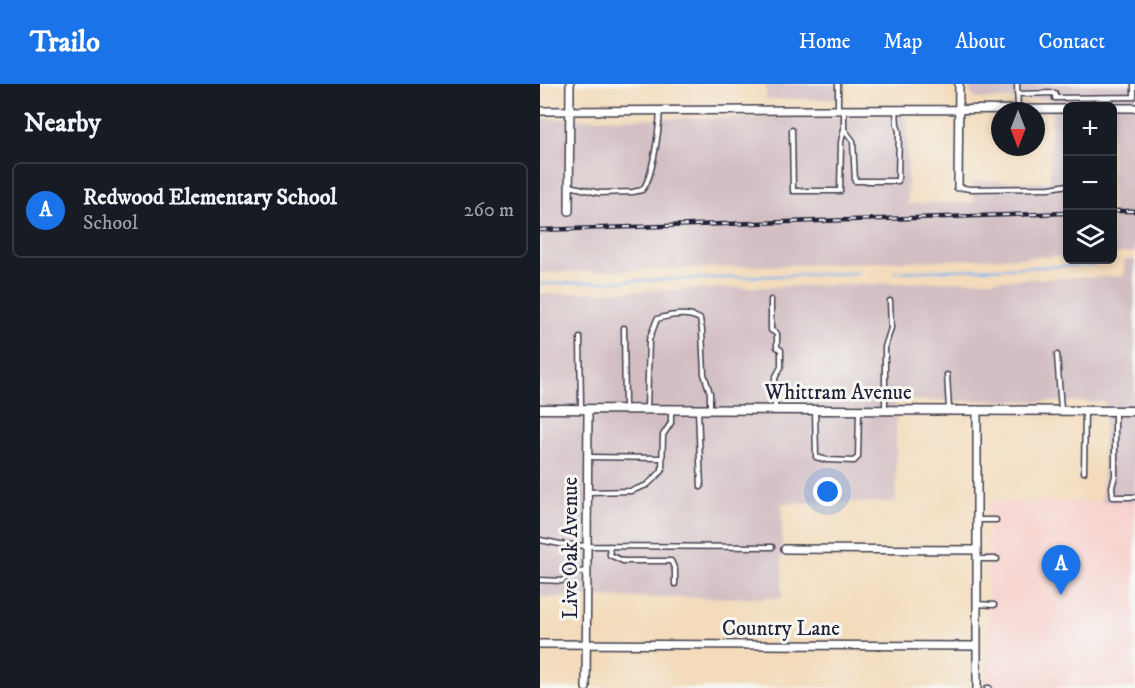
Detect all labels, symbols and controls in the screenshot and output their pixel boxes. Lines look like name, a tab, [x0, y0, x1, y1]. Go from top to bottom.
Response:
text: Trailo	[30, 25, 100, 60]
text: Home	[799, 29, 851, 55]
text: Map	[884, 29, 922, 55]
text: About	[955, 29, 1006, 55]
text: Contact	[1039, 29, 1105, 55]
north arrow	[991, 102, 1045, 156]
map controls	[1063, 102, 1117, 264]
button: +	[1063, 102, 1117, 156]
text: Nearby	[24, 107, 101, 140]
button: −	[1063, 156, 1117, 210]
text: Redwood Elementary School	[83, 184, 337, 211]
text: A	[39, 198, 52, 223]
text: 260 m	[464, 198, 514, 223]
button: layers	[1063, 210, 1117, 264]
text: School	[83, 211, 138, 236]
street label: Whittram Avenue	[763, 380, 912, 406]
street label: Live Oak Avenue	[558, 477, 584, 619]
your location	[813, 477, 842, 506]
pin: A	[1042, 546, 1080, 595]
street label: Country Lane	[722, 616, 840, 642]

